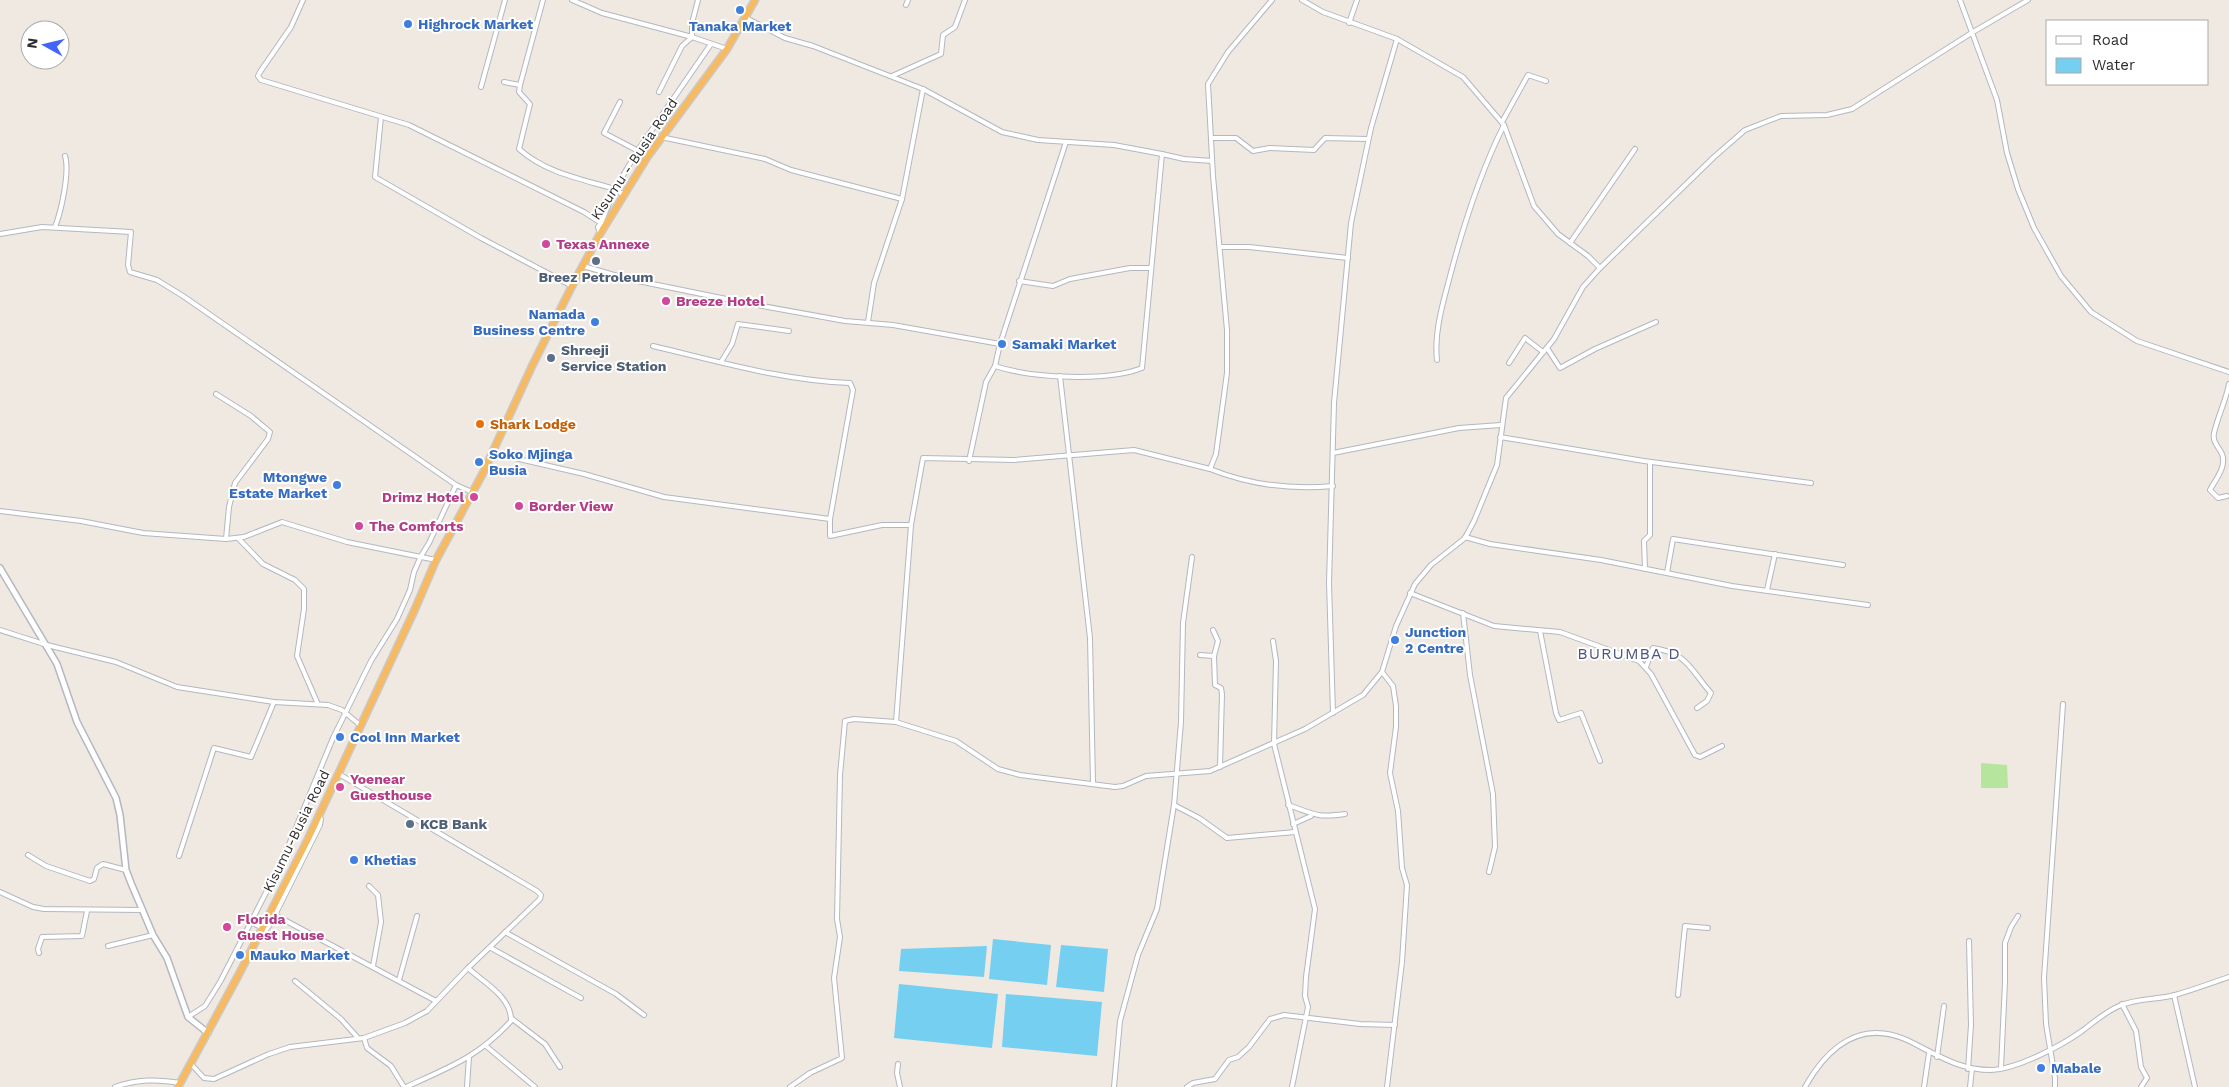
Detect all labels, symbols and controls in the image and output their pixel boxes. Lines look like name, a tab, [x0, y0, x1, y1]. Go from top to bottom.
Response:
marker: Tanaka Market	[734, 4, 746, 16]
place label: Highrock Market	[418, 16, 533, 32]
marker: Highrock Market	[402, 18, 414, 30]
place label: Tanaka Market	[689, 18, 791, 34]
north arrow	[20, 20, 70, 70]
legend	[2046, 20, 2209, 85]
text: Road	[2092, 31, 2129, 49]
text: N	[23, 37, 41, 49]
text: Water	[2092, 56, 2135, 74]
street label: Kisumu - Busia Road	[587, 95, 681, 223]
place label: Texas Annexe	[556, 236, 650, 252]
marker: Texas Annexe	[540, 238, 552, 250]
marker: Breez Petroleum	[590, 255, 602, 267]
place label: Breez Petroleum	[538, 269, 654, 285]
place label: Breeze Hotel	[676, 293, 765, 309]
marker: Breeze Hotel	[660, 295, 672, 307]
place label: Namada Business Centre	[473, 306, 586, 338]
marker: Namada Business Centre	[589, 316, 601, 328]
place label: Samaki Market	[1012, 336, 1116, 352]
marker: Samaki Market	[996, 338, 1008, 350]
place label: Shreeji Service Station	[561, 342, 666, 374]
marker: Shreeji Service Station	[545, 352, 557, 364]
place label: Shark Lodge	[490, 416, 576, 432]
marker: Shark Lodge	[474, 418, 486, 430]
place label: Soko Mjinga Busia	[489, 446, 574, 478]
marker: Soko Mjinga Busia	[473, 456, 485, 468]
place label: Mtongwe Estate Market	[229, 469, 327, 501]
marker: Mtongwe Estate Market	[331, 479, 343, 491]
place label: Drimz Hotel	[382, 489, 464, 505]
marker: Drimz Hotel	[468, 491, 480, 503]
place label: Border View	[529, 498, 614, 514]
marker: Border View	[513, 500, 525, 512]
place label: The Comforts	[369, 518, 464, 534]
marker: The Comforts	[353, 520, 365, 532]
place label: Junction 2 Centre	[1405, 624, 1466, 656]
marker: Junction 2 Centre	[1389, 634, 1401, 646]
district label: BURUMBA D	[1577, 644, 1681, 663]
place label: Cool Inn Market	[350, 729, 460, 745]
marker: Cool Inn Market	[334, 731, 346, 743]
street label: Kisumu-Busia Road	[260, 768, 332, 894]
place label: Yoenear Guesthouse	[350, 771, 432, 803]
marker: Yoenear Guesthouse	[334, 781, 346, 793]
place label: KCB Bank	[420, 816, 487, 832]
marker: KCB Bank	[404, 818, 416, 830]
place label: Khetias	[364, 852, 417, 868]
marker: Khetias	[348, 854, 360, 866]
place label: Florida Guest House	[237, 911, 324, 943]
marker: Florida Guest House	[221, 921, 233, 933]
place label: Mauko Market	[250, 947, 350, 963]
marker: Mauko Market	[234, 949, 246, 961]
place label: Mabale	[2051, 1060, 2101, 1076]
marker: Mabale	[2035, 1062, 2047, 1074]

